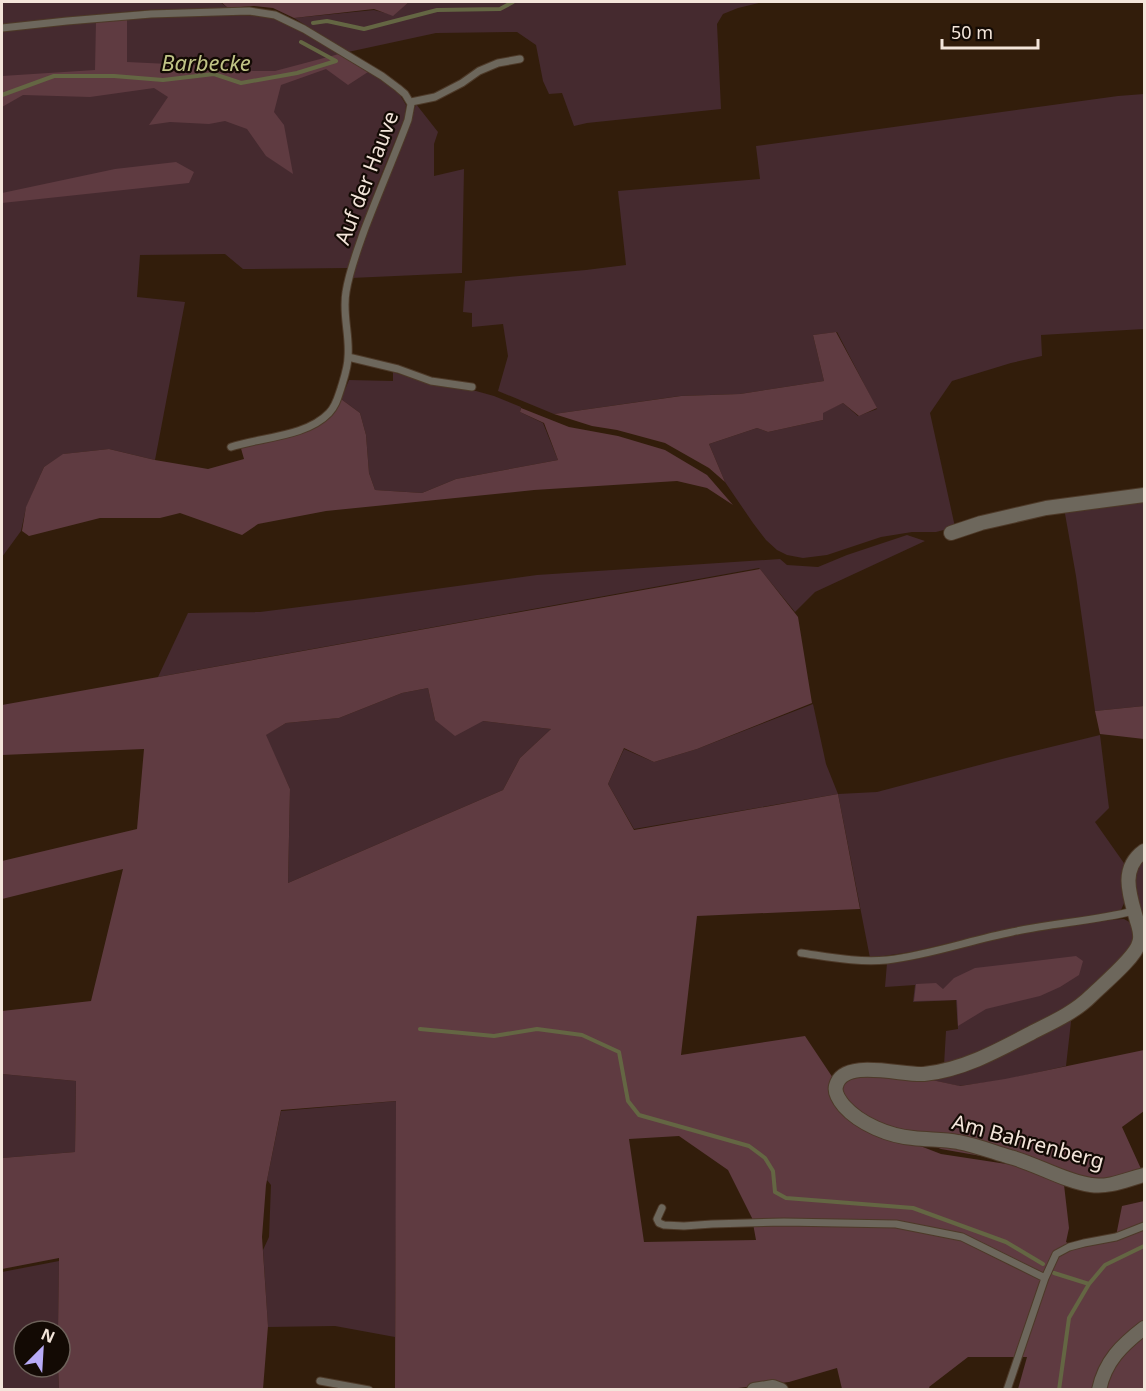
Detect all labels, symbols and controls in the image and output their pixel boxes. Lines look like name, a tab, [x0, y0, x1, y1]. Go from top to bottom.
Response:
scale bar	[942, 12, 1038, 50]
text: 50 m	[951, 20, 993, 44]
water label: Barbecke	[161, 47, 251, 77]
street label: Auf der Hauve	[328, 107, 404, 248]
street label: Am Bahrenberg	[949, 1107, 1107, 1175]
north arrow	[12, 1319, 72, 1379]
text: N	[38, 1323, 59, 1348]

